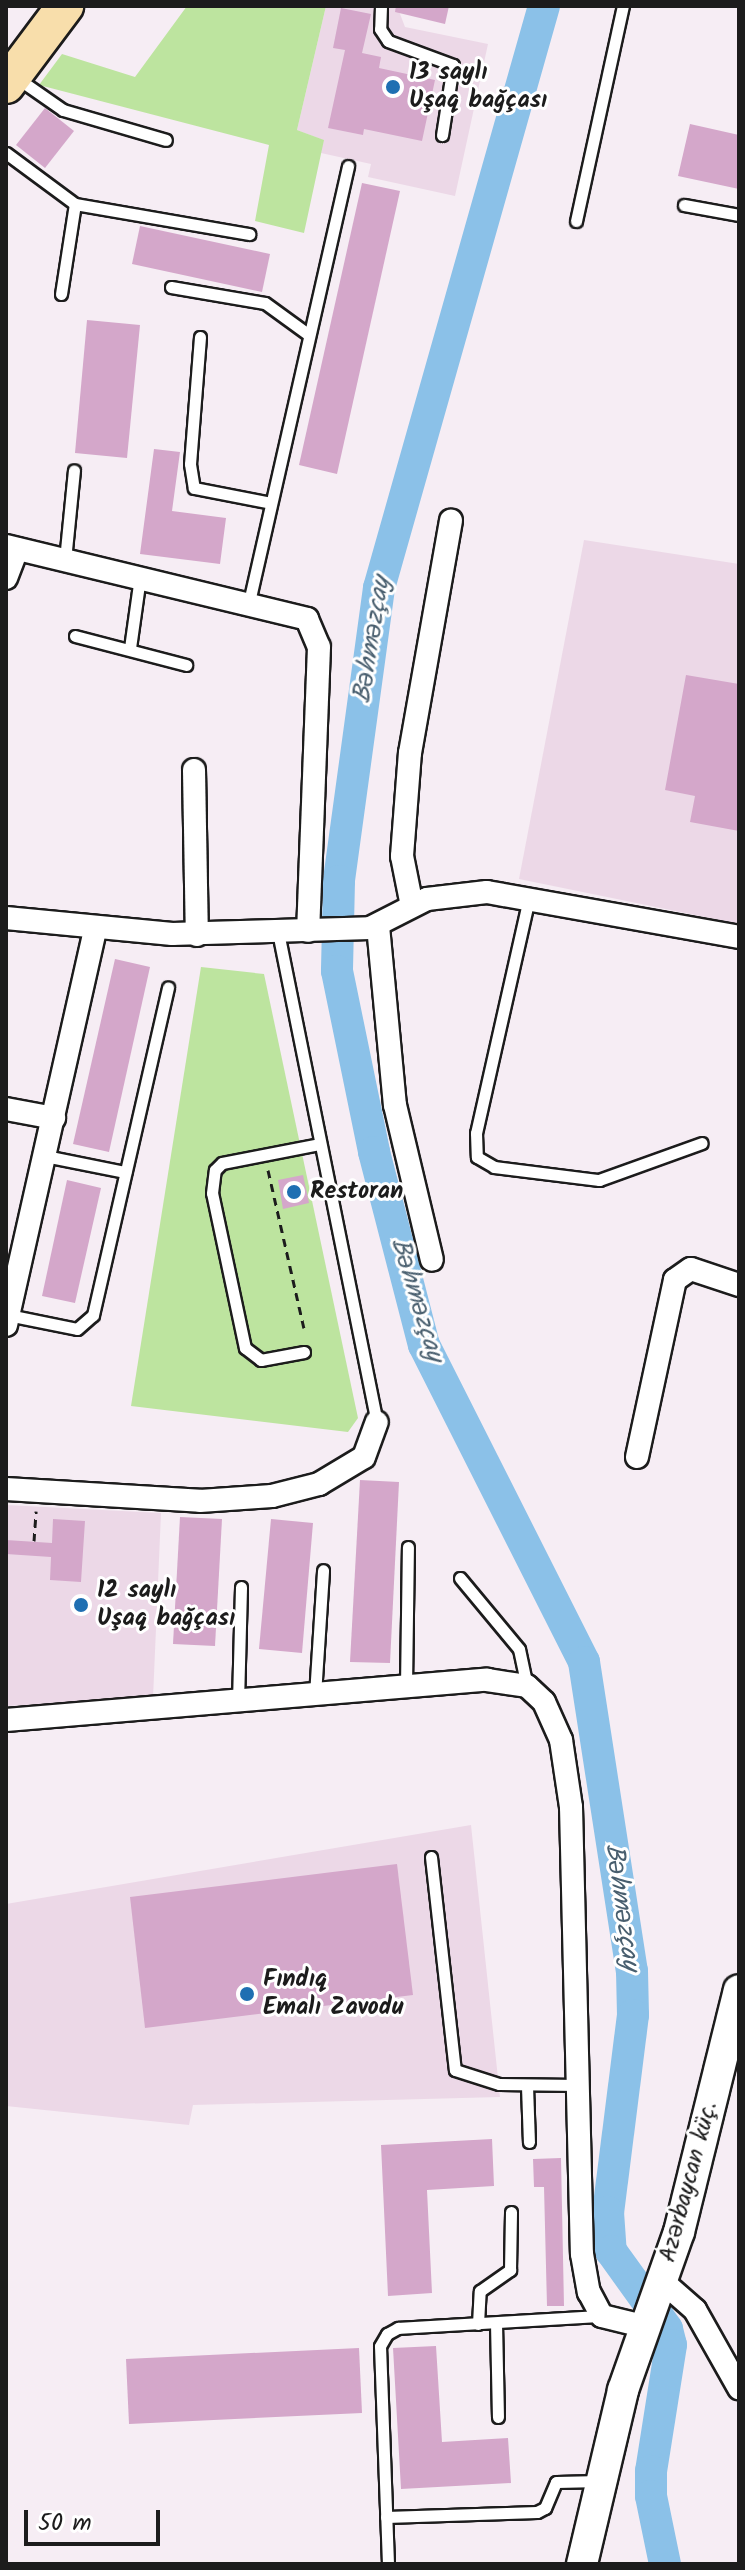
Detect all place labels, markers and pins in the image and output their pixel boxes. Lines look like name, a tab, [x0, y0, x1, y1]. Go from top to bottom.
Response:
place label: 13 saylı Uşaq bağçası	[409, 59, 547, 115]
marker: 13 saylı Uşaq bağçası	[384, 78, 402, 96]
place label: Restoran	[310, 1178, 403, 1206]
marker: Restoran	[285, 1183, 303, 1201]
place label: 12 saylı Uşaq bağçası	[97, 1577, 235, 1633]
marker: 12 saylı Uşaq bağçası	[72, 1596, 90, 1614]
place label: Fındıq Emalı Zavodu	[263, 1966, 403, 2022]
marker: Fındıq Emalı Zavodu	[238, 1985, 256, 2003]

